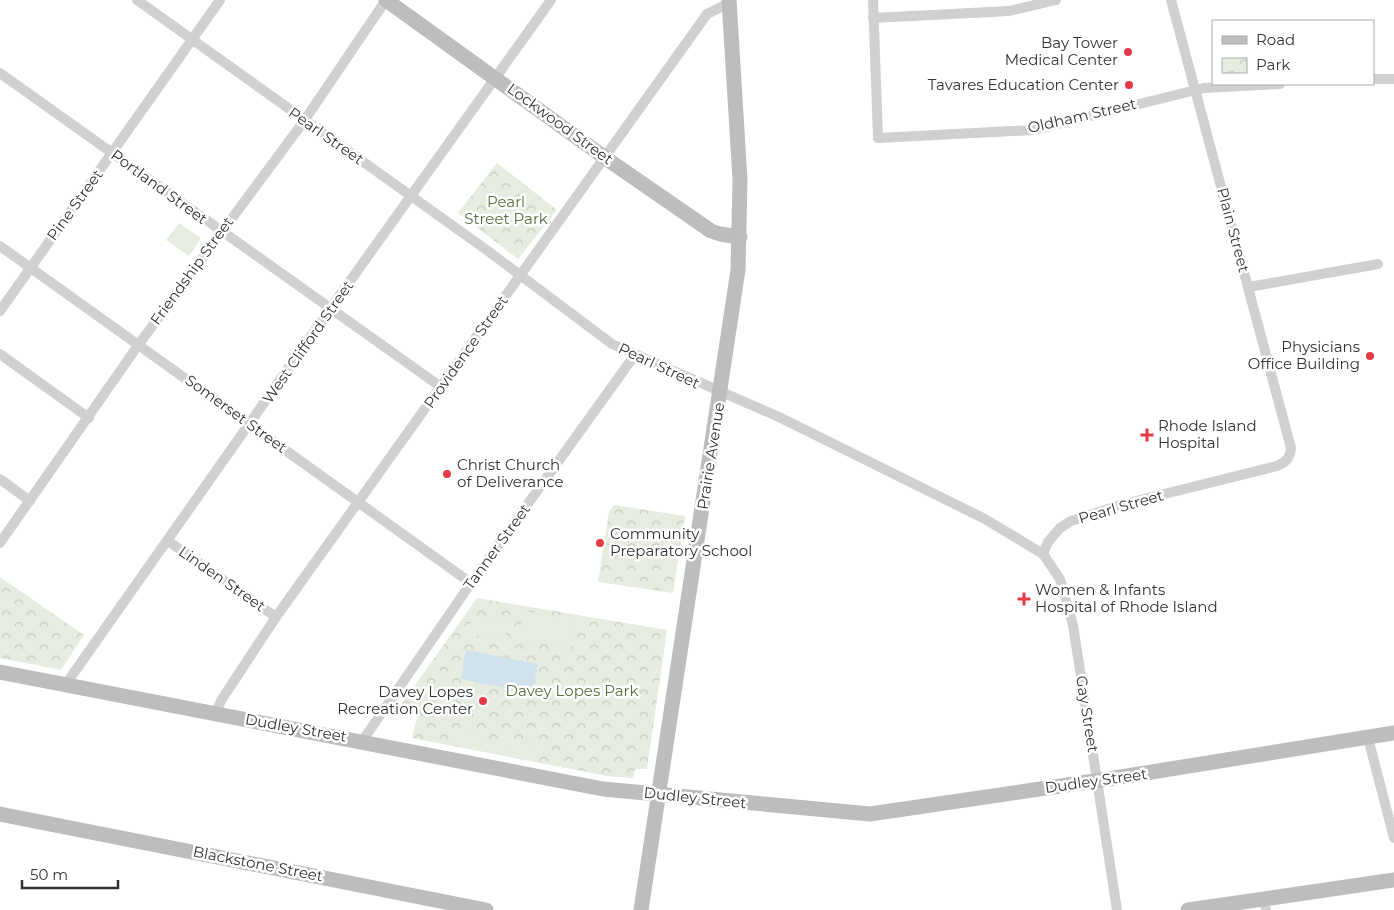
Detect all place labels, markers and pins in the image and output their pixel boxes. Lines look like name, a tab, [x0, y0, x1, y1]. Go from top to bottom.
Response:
place label: Bay Tower Medical Center	[1005, 33, 1118, 69]
marker: Bay Tower Medical Center	[1122, 46, 1134, 58]
place label: Tavares Education Center	[928, 75, 1119, 94]
marker: Tavares Education Center	[1123, 79, 1135, 91]
place label: Physicians Office Building	[1248, 337, 1360, 373]
marker: Physicians Office Building	[1364, 350, 1376, 362]
place label: Rhode Island Hospital	[1158, 416, 1257, 452]
marker: Rhode Island Hospital	[1140, 428, 1154, 442]
place label: Christ Church of Deliverance	[457, 455, 564, 491]
marker: Christ Church of Deliverance	[441, 468, 453, 480]
place label: Community Preparatory School	[610, 524, 752, 560]
marker: Community Preparatory School	[594, 537, 606, 549]
place label: Women & Infants Hospital of Rhode Island	[1035, 580, 1218, 616]
marker: Women & Infants Hospital of Rhode Island	[1017, 592, 1031, 606]
place label: Davey Lopes Recreation Center	[337, 682, 473, 718]
marker: Davey Lopes Recreation Center	[477, 695, 489, 707]

